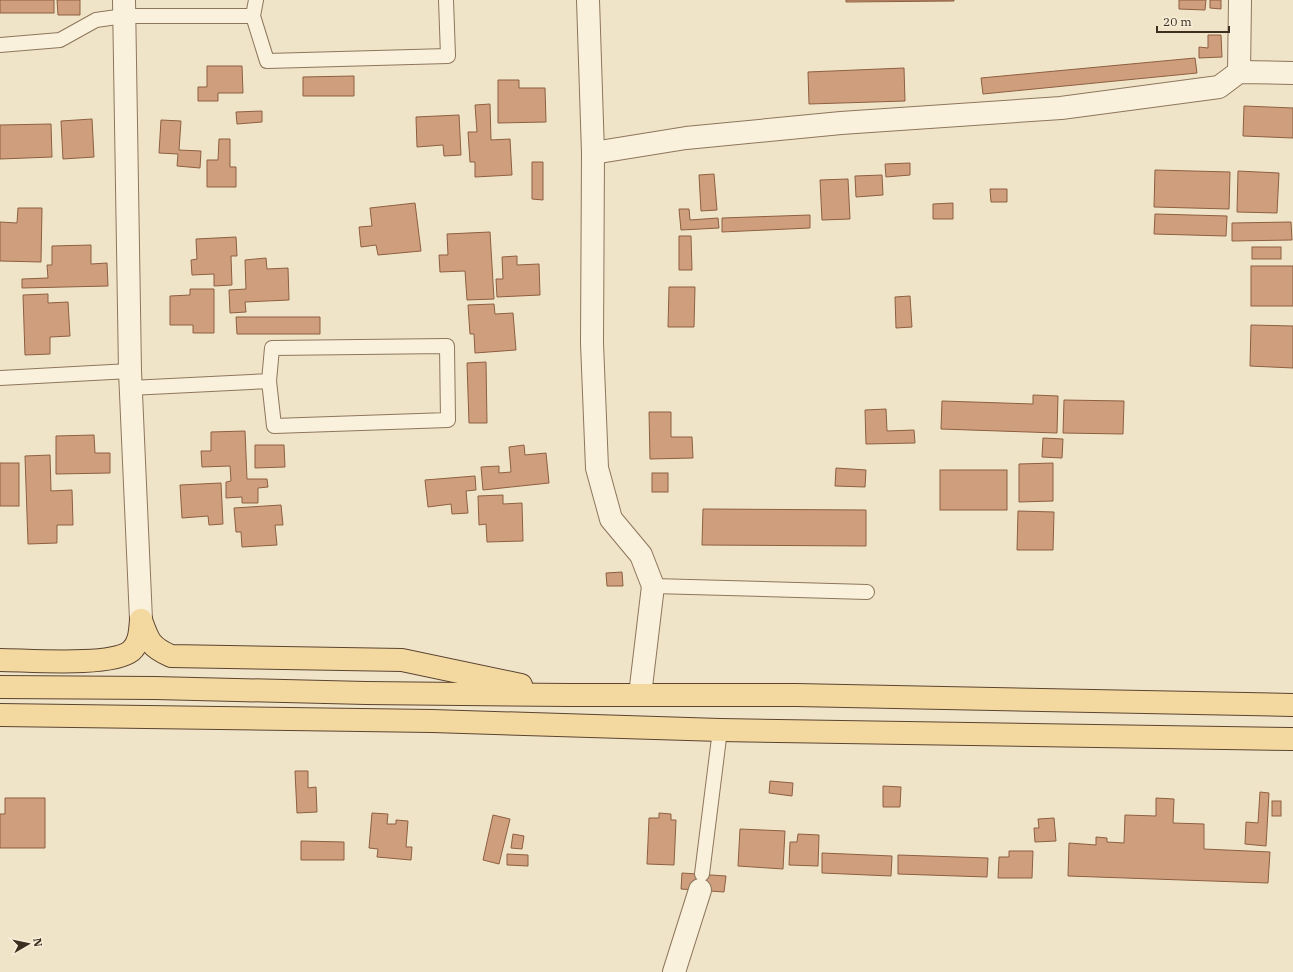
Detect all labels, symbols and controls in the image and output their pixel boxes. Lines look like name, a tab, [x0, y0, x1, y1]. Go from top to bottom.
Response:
scale bar	[1157, 8, 1229, 34]
text: 20 m	[1163, 14, 1192, 29]
north arrow	[8, 924, 48, 964]
text: N	[30, 937, 46, 948]

